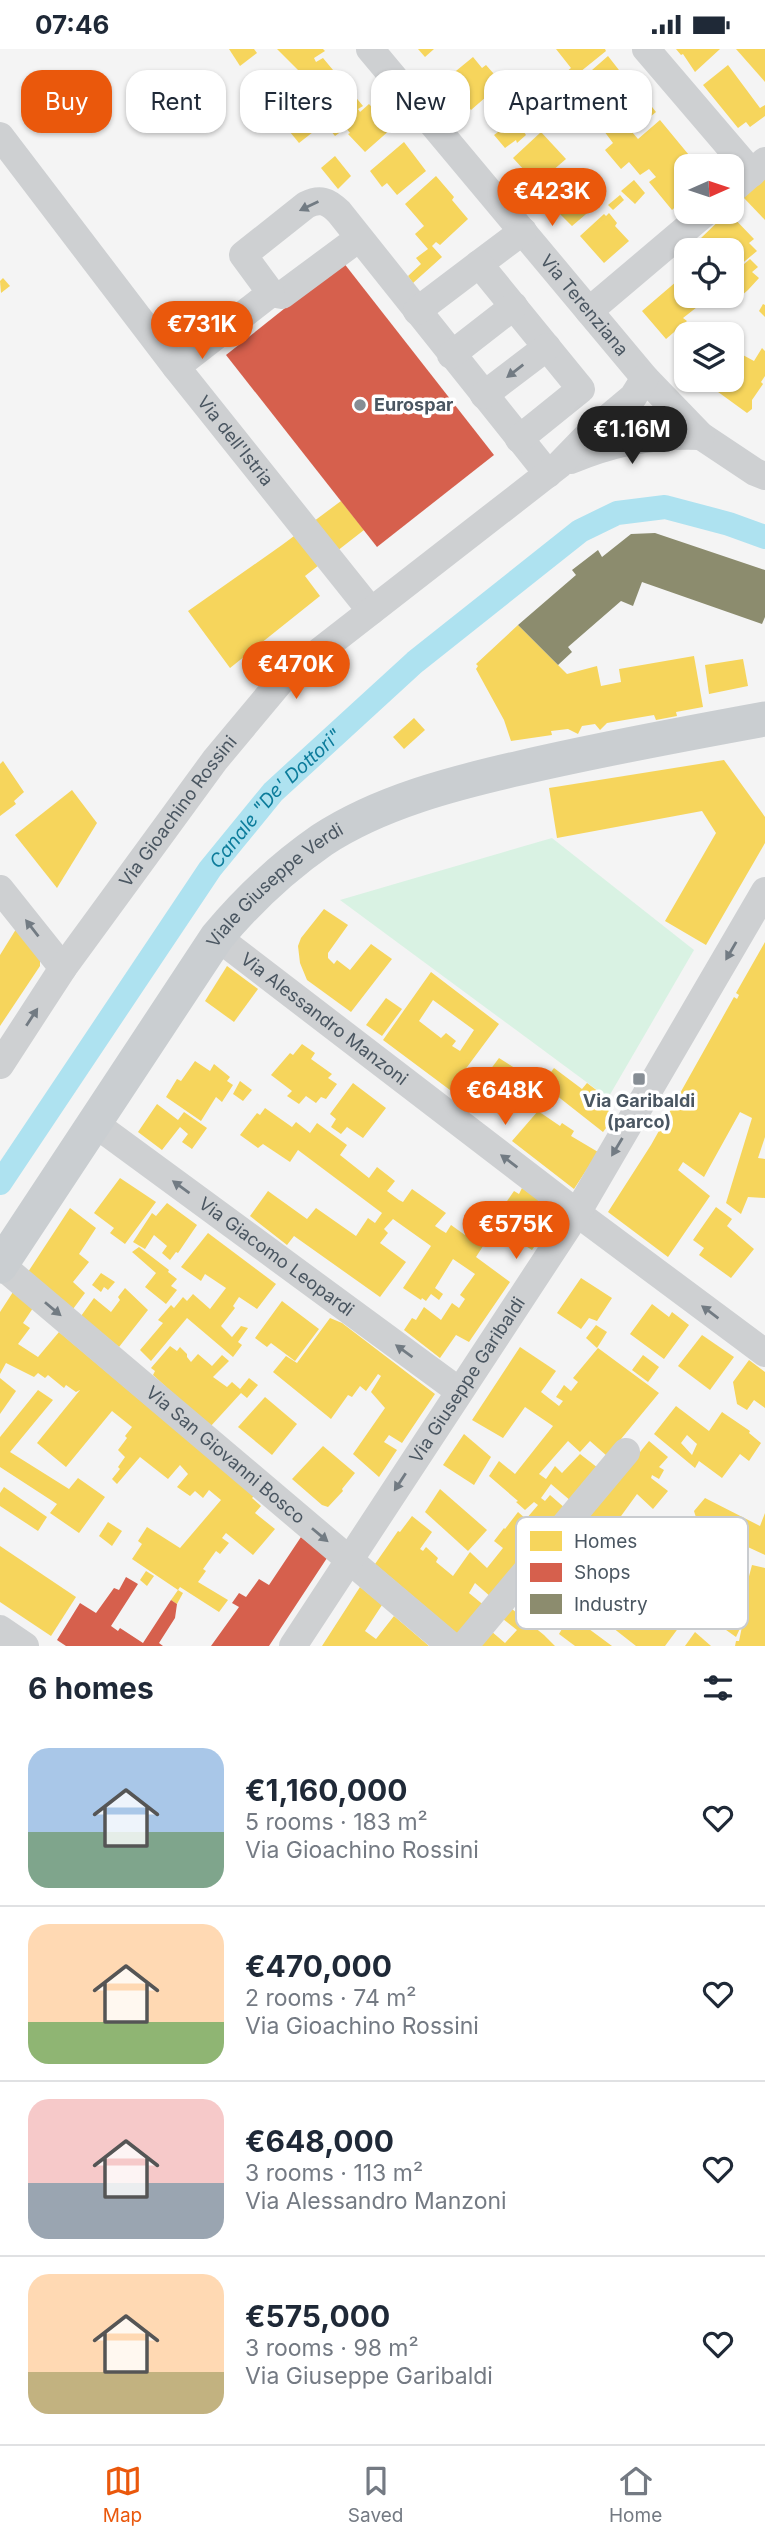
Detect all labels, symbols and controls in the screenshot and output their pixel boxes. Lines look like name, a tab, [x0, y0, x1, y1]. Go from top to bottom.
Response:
text: 07:46	[35, 9, 109, 40]
chip: Buy	[21, 70, 112, 133]
chip: Rent	[126, 70, 226, 133]
chip: Filters	[240, 70, 357, 133]
chip: New	[371, 70, 470, 133]
chip: Apartment	[484, 70, 652, 133]
north arrow	[674, 154, 744, 224]
map controls	[674, 154, 744, 392]
pin: €423K	[503, 169, 601, 228]
text: €423K	[513, 177, 591, 205]
one-way arrow	[298, 200, 319, 212]
button: locate	[674, 238, 744, 308]
street label: Via Terenziana	[536, 250, 633, 360]
pin: €731K	[153, 301, 251, 361]
text: €731K	[167, 310, 237, 338]
button: layers	[674, 322, 744, 392]
one-way arrow	[507, 364, 525, 379]
street label: Via dell'Istria	[193, 391, 278, 490]
place label: Eurospar	[374, 394, 453, 415]
marker: Eurospar	[352, 397, 368, 413]
pin: €1.16M	[575, 407, 689, 466]
text: €1.16M	[593, 415, 671, 443]
pin: €470K	[247, 641, 345, 701]
text: €470K	[258, 650, 334, 678]
water label: Canale "De' Dottori"	[205, 724, 346, 873]
street label: Via Gioachino Rossini	[115, 731, 241, 891]
street label: Viale Giuseppe Verdi	[202, 819, 347, 951]
one-way arrow	[24, 920, 39, 938]
one-way arrow	[725, 941, 737, 960]
street label: Via Alessandro Manzoni	[237, 948, 412, 1089]
one-way arrow	[25, 1007, 38, 1026]
pin: €648K	[456, 1067, 554, 1127]
marker: Via Garibaldi (parco)	[631, 1071, 647, 1087]
text: €648K	[466, 1076, 544, 1104]
place label: Via Garibaldi (parco)	[583, 1090, 695, 1132]
one-way arrow	[610, 1137, 623, 1156]
one-way arrow	[500, 1154, 518, 1168]
one-way arrow	[172, 1180, 191, 1194]
street label: Via Giacomo Leopardi	[195, 1192, 358, 1320]
pin: €575K	[467, 1201, 565, 1261]
text: €575K	[479, 1210, 553, 1238]
street label: Via Giuseppe Garibaldi	[405, 1293, 529, 1467]
one-way arrow	[44, 1301, 62, 1317]
one-way arrow	[701, 1306, 719, 1320]
one-way arrow	[395, 1344, 413, 1358]
street label: Via San Giovanni Bosco	[142, 1381, 309, 1528]
one-way arrow	[393, 1473, 407, 1491]
legend	[516, 1517, 748, 1629]
one-way arrow	[311, 1527, 329, 1543]
text: Homes	[574, 1530, 637, 1553]
text: Shops	[574, 1561, 630, 1584]
text: Industry	[574, 1593, 648, 1616]
icon: filters	[699, 1669, 737, 1707]
text: 6 homes	[28, 1670, 154, 1706]
text: €1,160,000	[245, 1772, 407, 1808]
icon: home	[84, 1776, 168, 1860]
icon: heart	[699, 1799, 737, 1837]
text: 5 rooms · 183 m²	[245, 1808, 428, 1836]
text: Via Gioachino Rossini	[245, 1836, 479, 1864]
text: €470,000	[245, 1948, 392, 1984]
icon: home	[84, 1952, 168, 2036]
icon: heart	[699, 1975, 737, 2013]
text: 2 rooms · 74 m²	[245, 1984, 417, 2012]
text: Via Gioachino Rossini	[245, 2012, 479, 2040]
text: €648,000	[245, 2123, 394, 2159]
icon: home	[84, 2127, 168, 2211]
icon: heart	[699, 2150, 737, 2188]
text: 3 rooms · 113 m²	[245, 2159, 423, 2187]
text: Via Alessandro Manzoni	[245, 2187, 507, 2215]
text: €575,000	[245, 2298, 390, 2334]
icon: home	[84, 2302, 168, 2386]
icon: heart	[699, 2325, 737, 2363]
text: 3 rooms · 98 m²	[245, 2334, 419, 2362]
text: Via Giuseppe Garibaldi	[245, 2362, 493, 2390]
tab: Map	[103, 2462, 142, 2527]
tab: Saved	[348, 2462, 403, 2527]
tab: Home	[609, 2462, 662, 2527]

